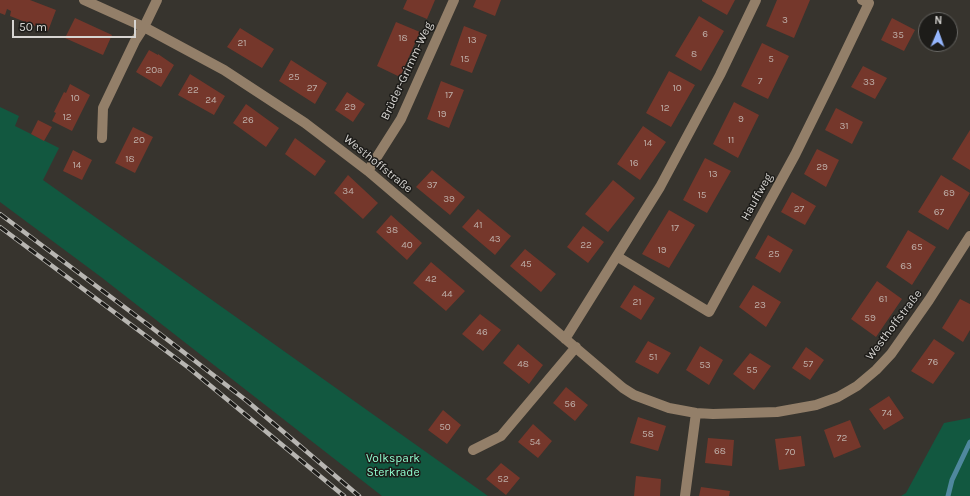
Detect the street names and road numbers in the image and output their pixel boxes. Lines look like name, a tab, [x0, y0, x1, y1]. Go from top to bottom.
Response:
street label: Brüder-Grimm-Weg	[378, 20, 436, 122]
street label: Westhoffstraße	[341, 132, 415, 196]
street label: Hauffweg	[738, 171, 776, 223]
street label: Westhoffstraße	[863, 287, 925, 363]

